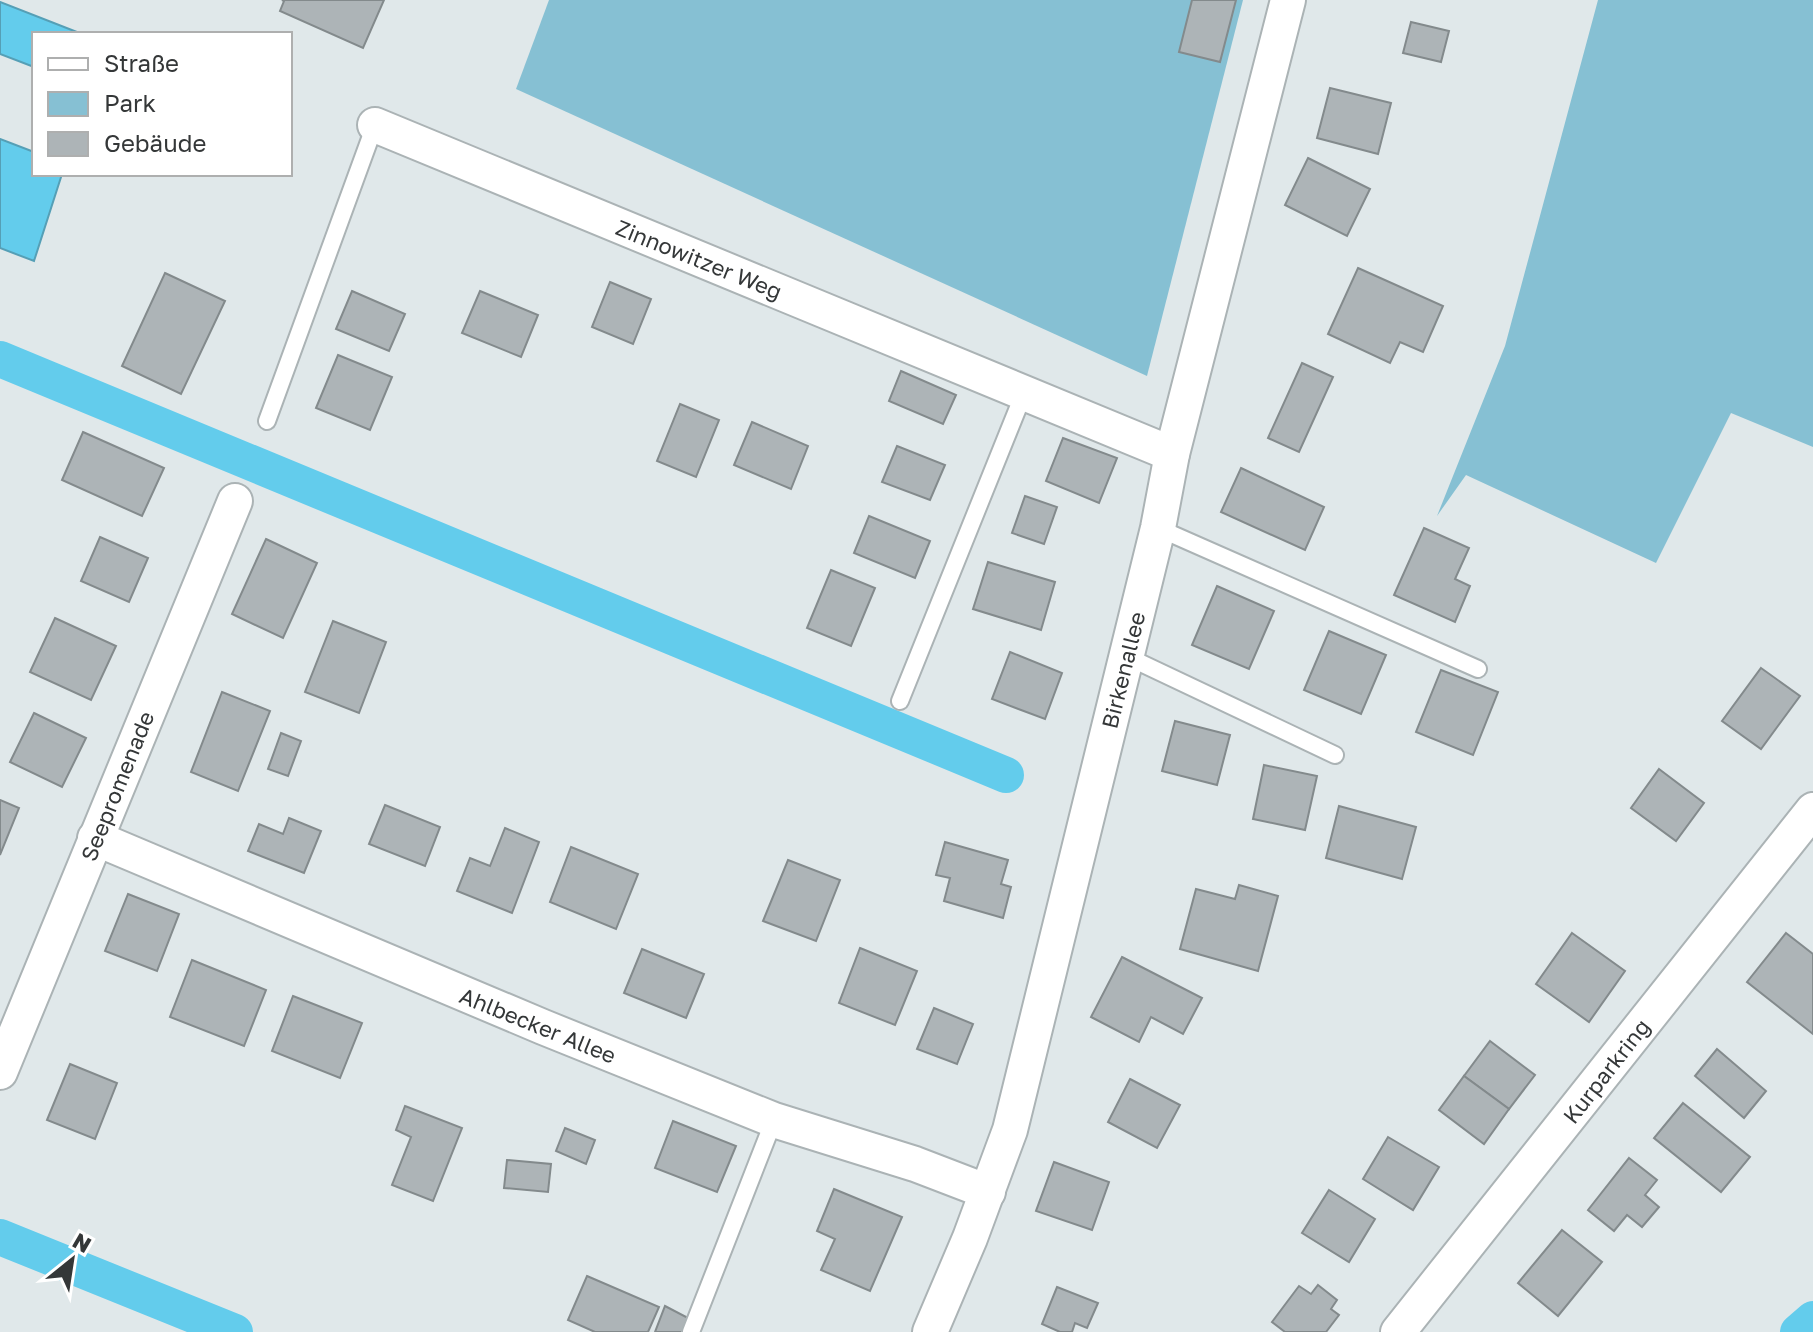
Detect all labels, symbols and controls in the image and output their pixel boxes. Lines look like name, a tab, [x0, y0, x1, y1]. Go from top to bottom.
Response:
legend	[32, 32, 292, 176]
text: Straße	[104, 48, 179, 77]
text: Park	[104, 88, 156, 117]
text: Gebäude	[104, 128, 206, 157]
street label: Zinnowitzer Weg	[612, 213, 786, 305]
street label: Birkenallee	[1095, 609, 1151, 731]
street label: Seepromenade	[75, 707, 159, 865]
street label: Ahlbecker Allee	[456, 981, 620, 1069]
street label: Kurparkring	[1557, 1013, 1655, 1129]
north arrow	[32, 1220, 112, 1300]
text: N	[68, 1226, 96, 1258]

